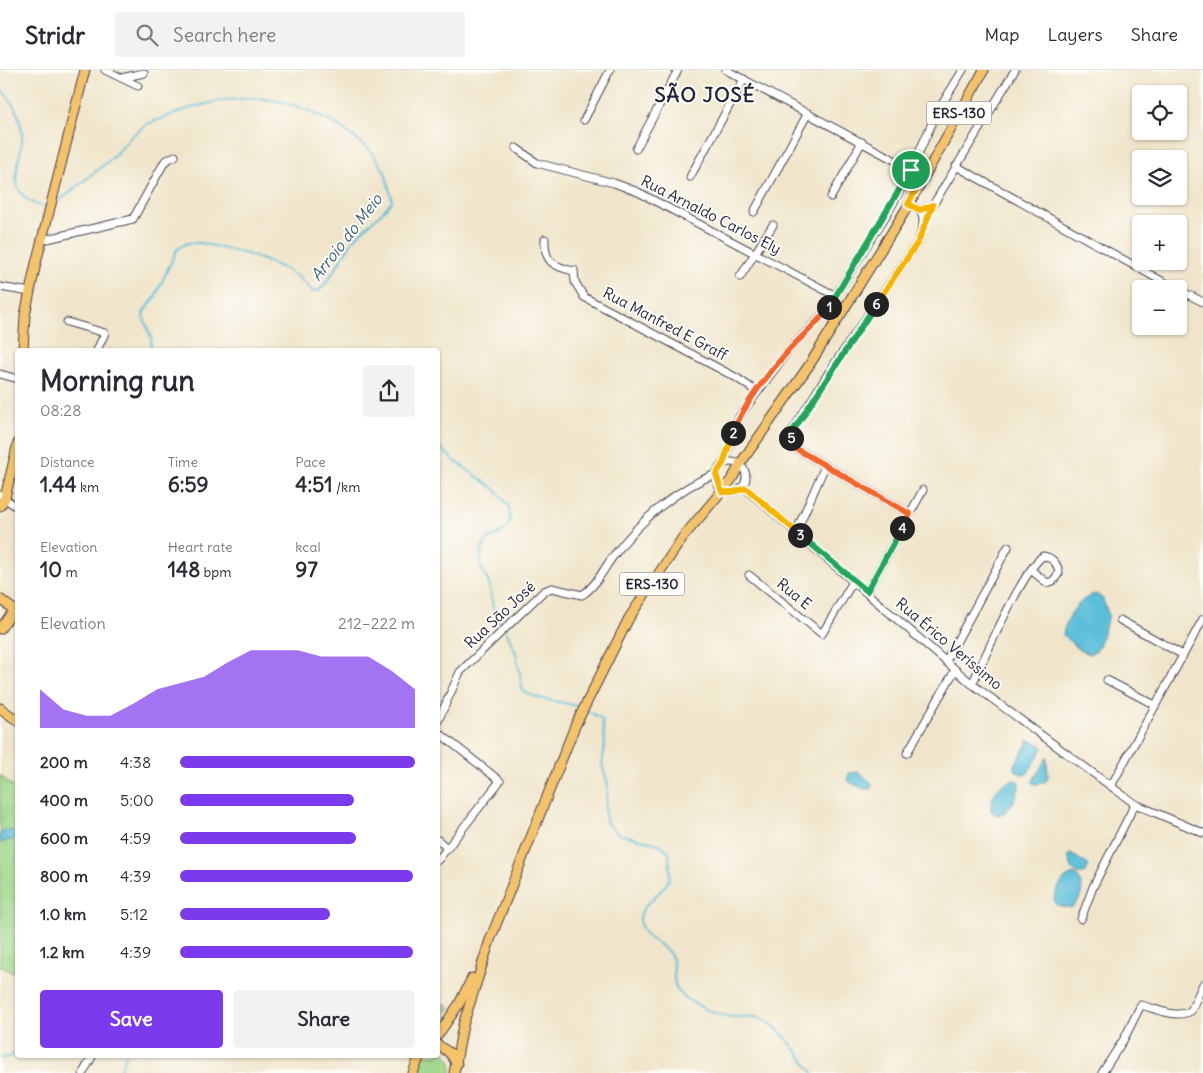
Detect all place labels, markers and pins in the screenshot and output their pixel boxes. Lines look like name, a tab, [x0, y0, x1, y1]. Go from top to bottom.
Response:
pin	[890, 149, 932, 191]
pin: 6	[864, 292, 888, 316]
pin: 1	[816, 294, 842, 320]
pin: 2	[720, 420, 746, 446]
pin: 5	[778, 426, 804, 450]
pin: 4	[890, 516, 914, 540]
pin: 3	[788, 522, 812, 548]

